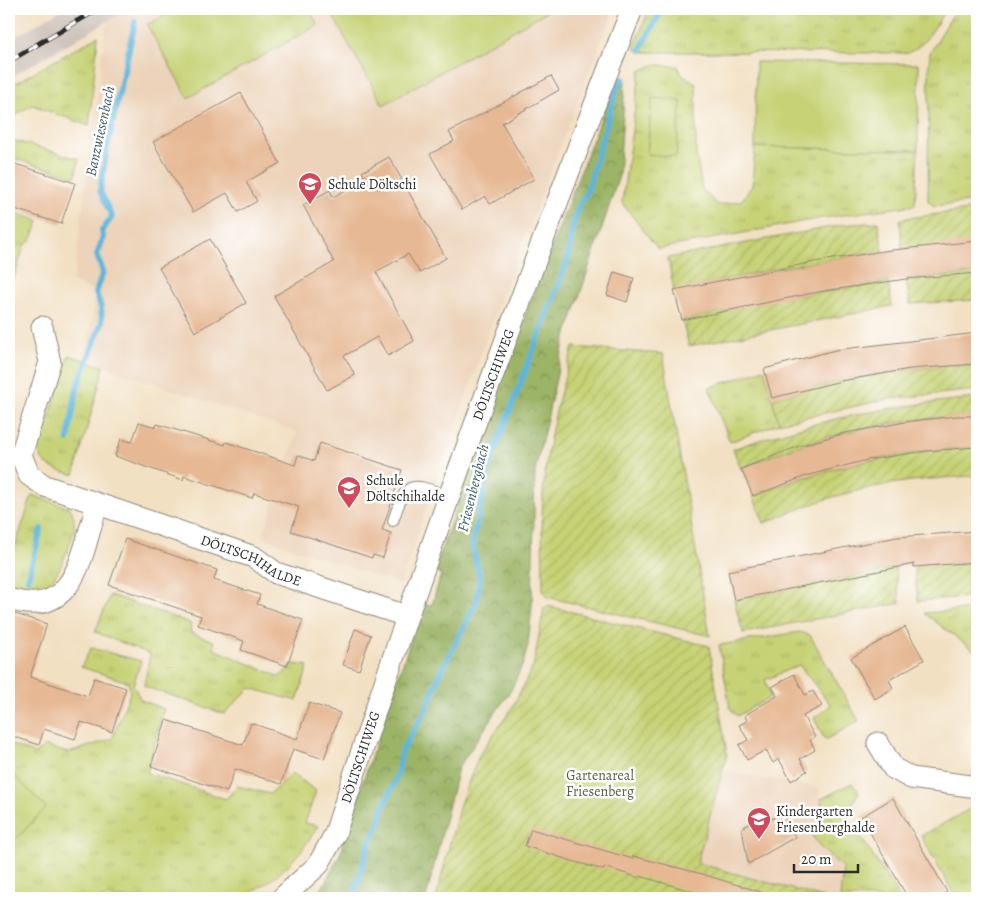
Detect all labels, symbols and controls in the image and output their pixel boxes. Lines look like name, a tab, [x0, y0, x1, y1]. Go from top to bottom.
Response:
water label: Banzwiesenbach	[81, 84, 119, 178]
school or university icon: Schule Döltschi	[297, 171, 323, 205]
place label: Schule Döltschi	[328, 175, 416, 194]
street label: DÖLTSCHIWEG	[468, 326, 519, 423]
water label: Friesenbergbach	[452, 442, 494, 534]
place label: Schule Döltschihalde	[366, 471, 445, 506]
school or university icon: Schule Döltschihalde	[336, 475, 362, 509]
street label: DÖLTSCHIHALDE	[198, 531, 304, 591]
street label: DÖLTSCHIWEG	[336, 709, 384, 806]
park label: Gartenareal Friesenberg	[566, 766, 634, 801]
place label: Kindergarten Friesenberghalde	[776, 802, 875, 837]
school or university icon: Kindergarten Friesenberghalde	[746, 806, 772, 840]
scale bar	[794, 842, 857, 874]
text: 20 m	[801, 849, 832, 869]

